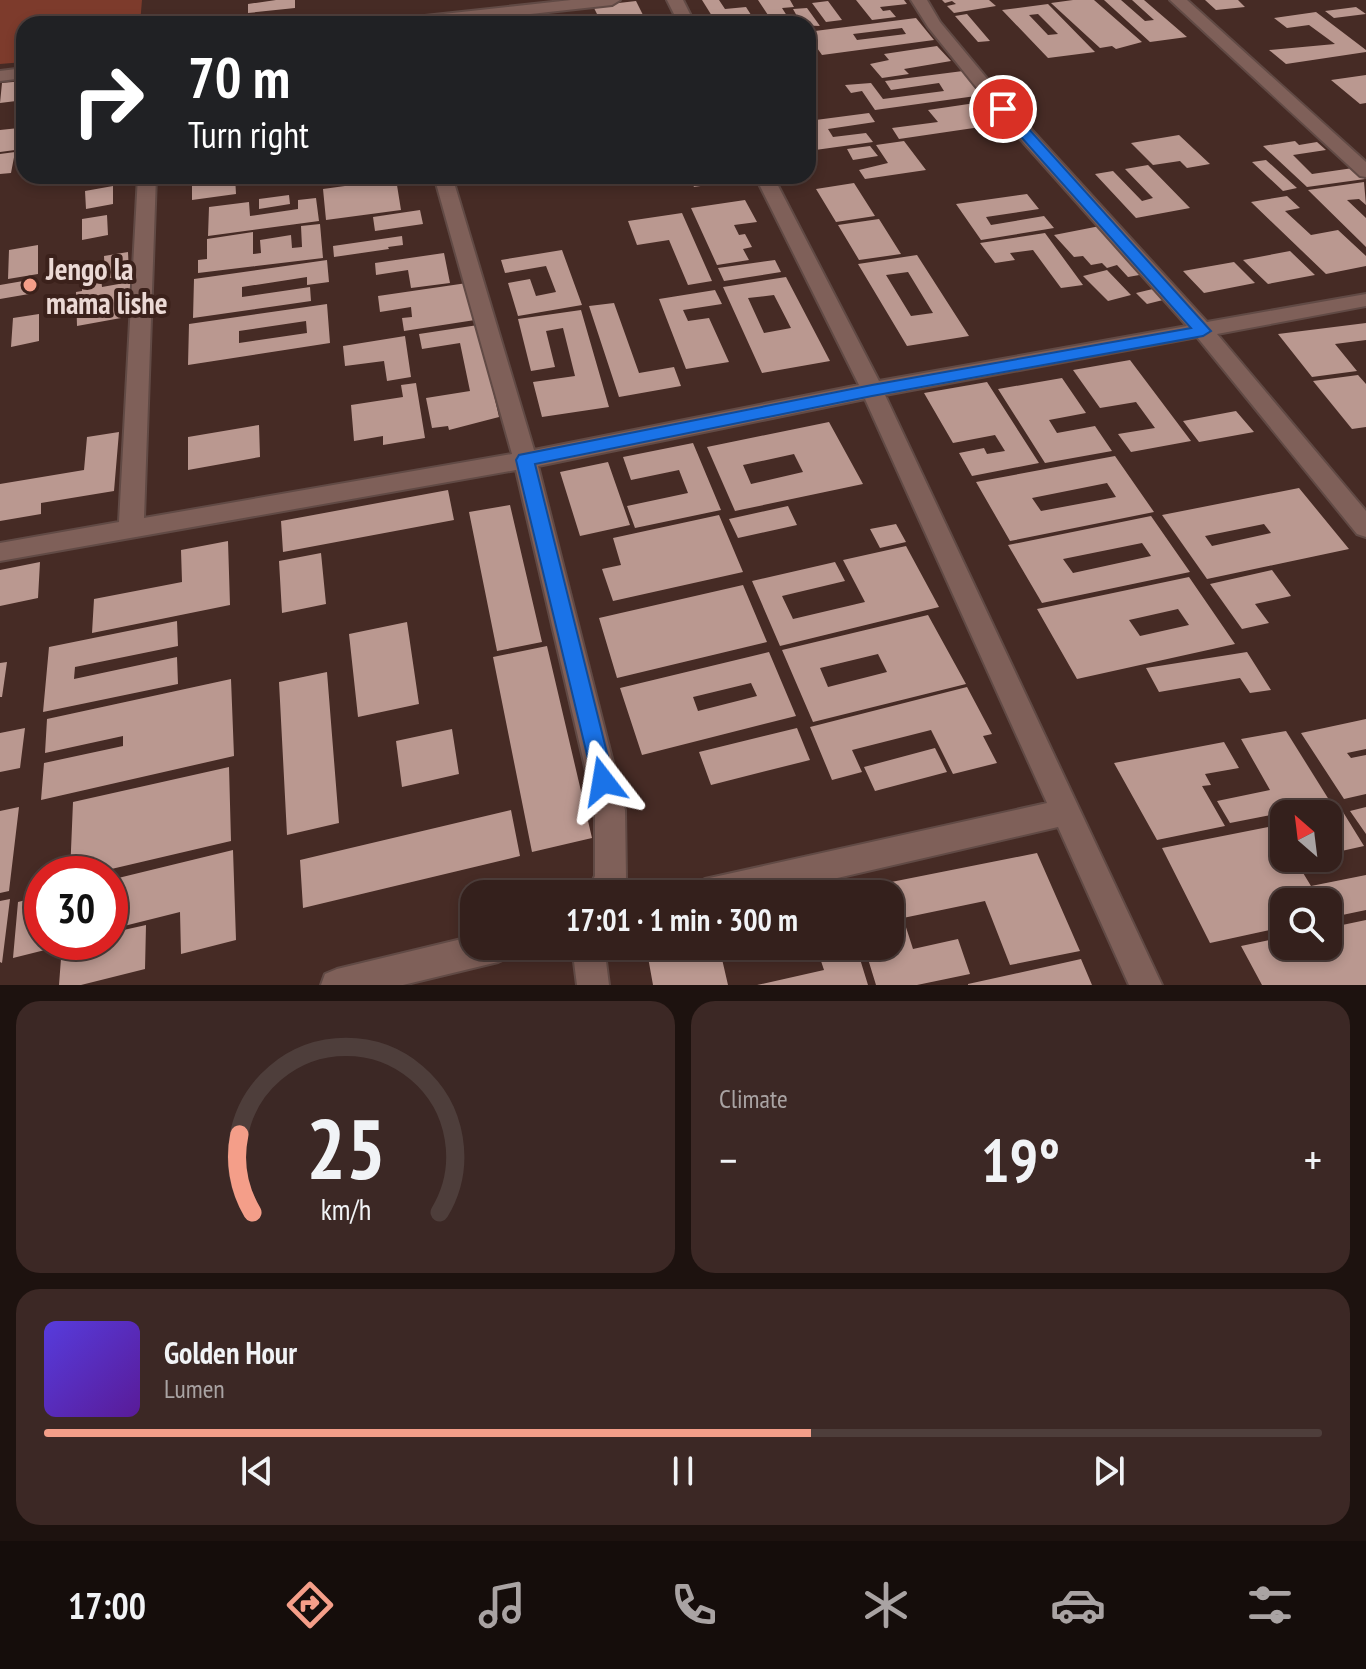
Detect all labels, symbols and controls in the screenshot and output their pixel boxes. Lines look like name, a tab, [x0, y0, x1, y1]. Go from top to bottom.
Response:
text: 70 m	[188, 41, 290, 113]
icon: right	[56, 48, 160, 152]
pin	[969, 75, 1037, 143]
icon: arrive	[981, 87, 1025, 131]
text: Turn right	[188, 111, 309, 158]
place label: Jengo la mama lishe	[45, 249, 168, 322]
marker: Jengo la mama lishe	[21, 276, 39, 294]
position arrow	[561, 739, 645, 823]
north arrow	[1270, 800, 1342, 872]
map controls	[1270, 800, 1342, 960]
speed limit sign: 30	[24, 856, 128, 960]
button: search	[1270, 888, 1342, 960]
text: 17:01 · 1 min · 300 m	[566, 900, 798, 939]
text: Climate	[719, 1082, 788, 1115]
text: 25	[306, 1094, 385, 1202]
text: 19°	[981, 1121, 1060, 1199]
text: −	[719, 1131, 737, 1188]
text: +	[1304, 1131, 1322, 1188]
text: km/h	[320, 1191, 371, 1228]
text: Golden Hour	[164, 1333, 297, 1372]
text: Lumen	[164, 1372, 225, 1405]
icon: previous	[235, 1449, 279, 1493]
icon: pause	[661, 1449, 705, 1493]
icon: next	[1087, 1449, 1131, 1493]
icon: directions	[282, 1577, 338, 1633]
icon: music	[474, 1577, 530, 1633]
icon: phone	[666, 1577, 722, 1633]
icon: climate	[858, 1577, 914, 1633]
icon: car	[1050, 1577, 1106, 1633]
icon: filters	[1242, 1577, 1298, 1633]
text: 17:00	[68, 1582, 146, 1629]

